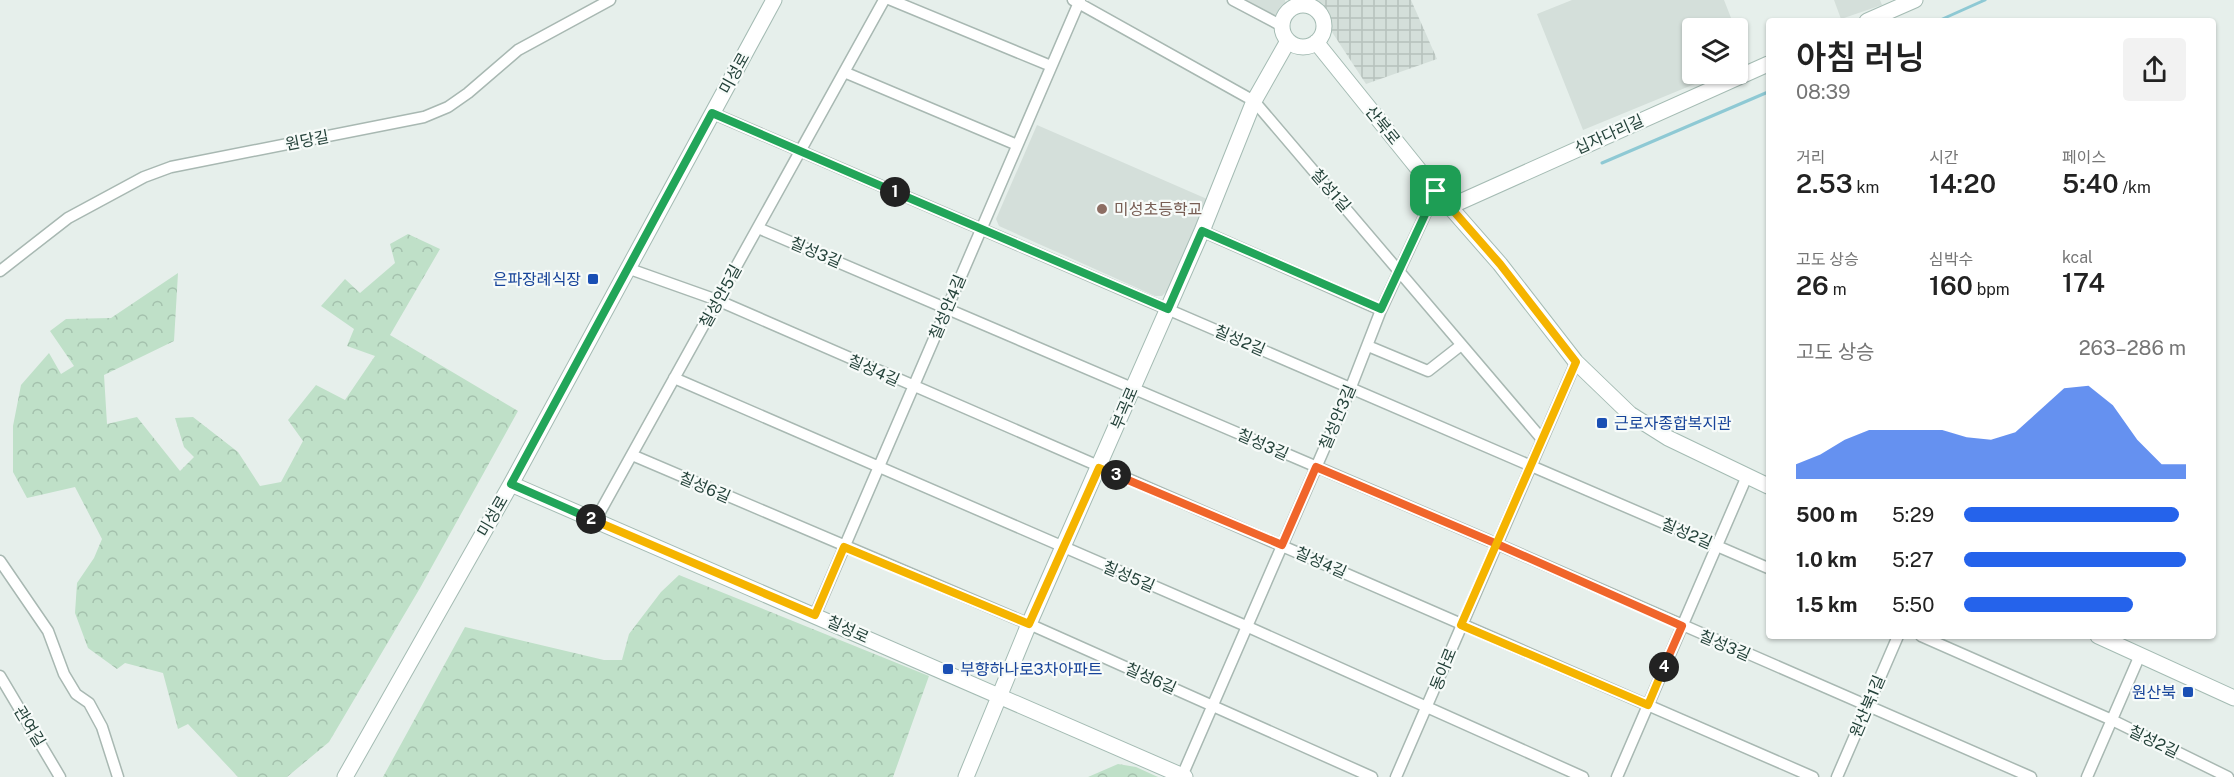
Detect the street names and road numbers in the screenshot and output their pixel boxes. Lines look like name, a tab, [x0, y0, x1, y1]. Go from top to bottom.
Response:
street label: 미성로	[715, 49, 754, 97]
street label: 산북로	[1361, 102, 1404, 149]
street label: 십자다리길	[1572, 111, 1647, 158]
street label: 원당길	[284, 127, 331, 154]
street label: 칠성1길	[1307, 165, 1354, 216]
street label: 칠성3길	[787, 233, 844, 272]
street label: 칠성안5길	[695, 261, 746, 331]
street label: 칠성안4길	[925, 272, 970, 343]
street label: 칠성2길	[1211, 321, 1268, 360]
street label: 칠성4길	[845, 351, 902, 390]
street label: 칠성안3길	[1315, 382, 1360, 453]
street label: 부곡로	[1107, 384, 1142, 432]
street label: 칠성3길	[1234, 425, 1291, 464]
street label: 칠성6길	[676, 468, 733, 507]
street label: 미성로	[473, 492, 512, 540]
street label: 칠성2길	[1658, 514, 1715, 553]
street label: 칠성4길	[1292, 543, 1349, 582]
street label: 칠성5길	[1100, 557, 1158, 596]
street label: 칠성로	[824, 612, 872, 647]
street label: 칠성3길	[1696, 626, 1753, 665]
street label: 동아로	[1426, 645, 1461, 693]
street label: 칠성6길	[1122, 659, 1179, 698]
street label: 원산북1길	[1846, 672, 1889, 740]
street label: 관여길	[10, 702, 49, 750]
street label: 칠성2길	[2125, 721, 2182, 762]

